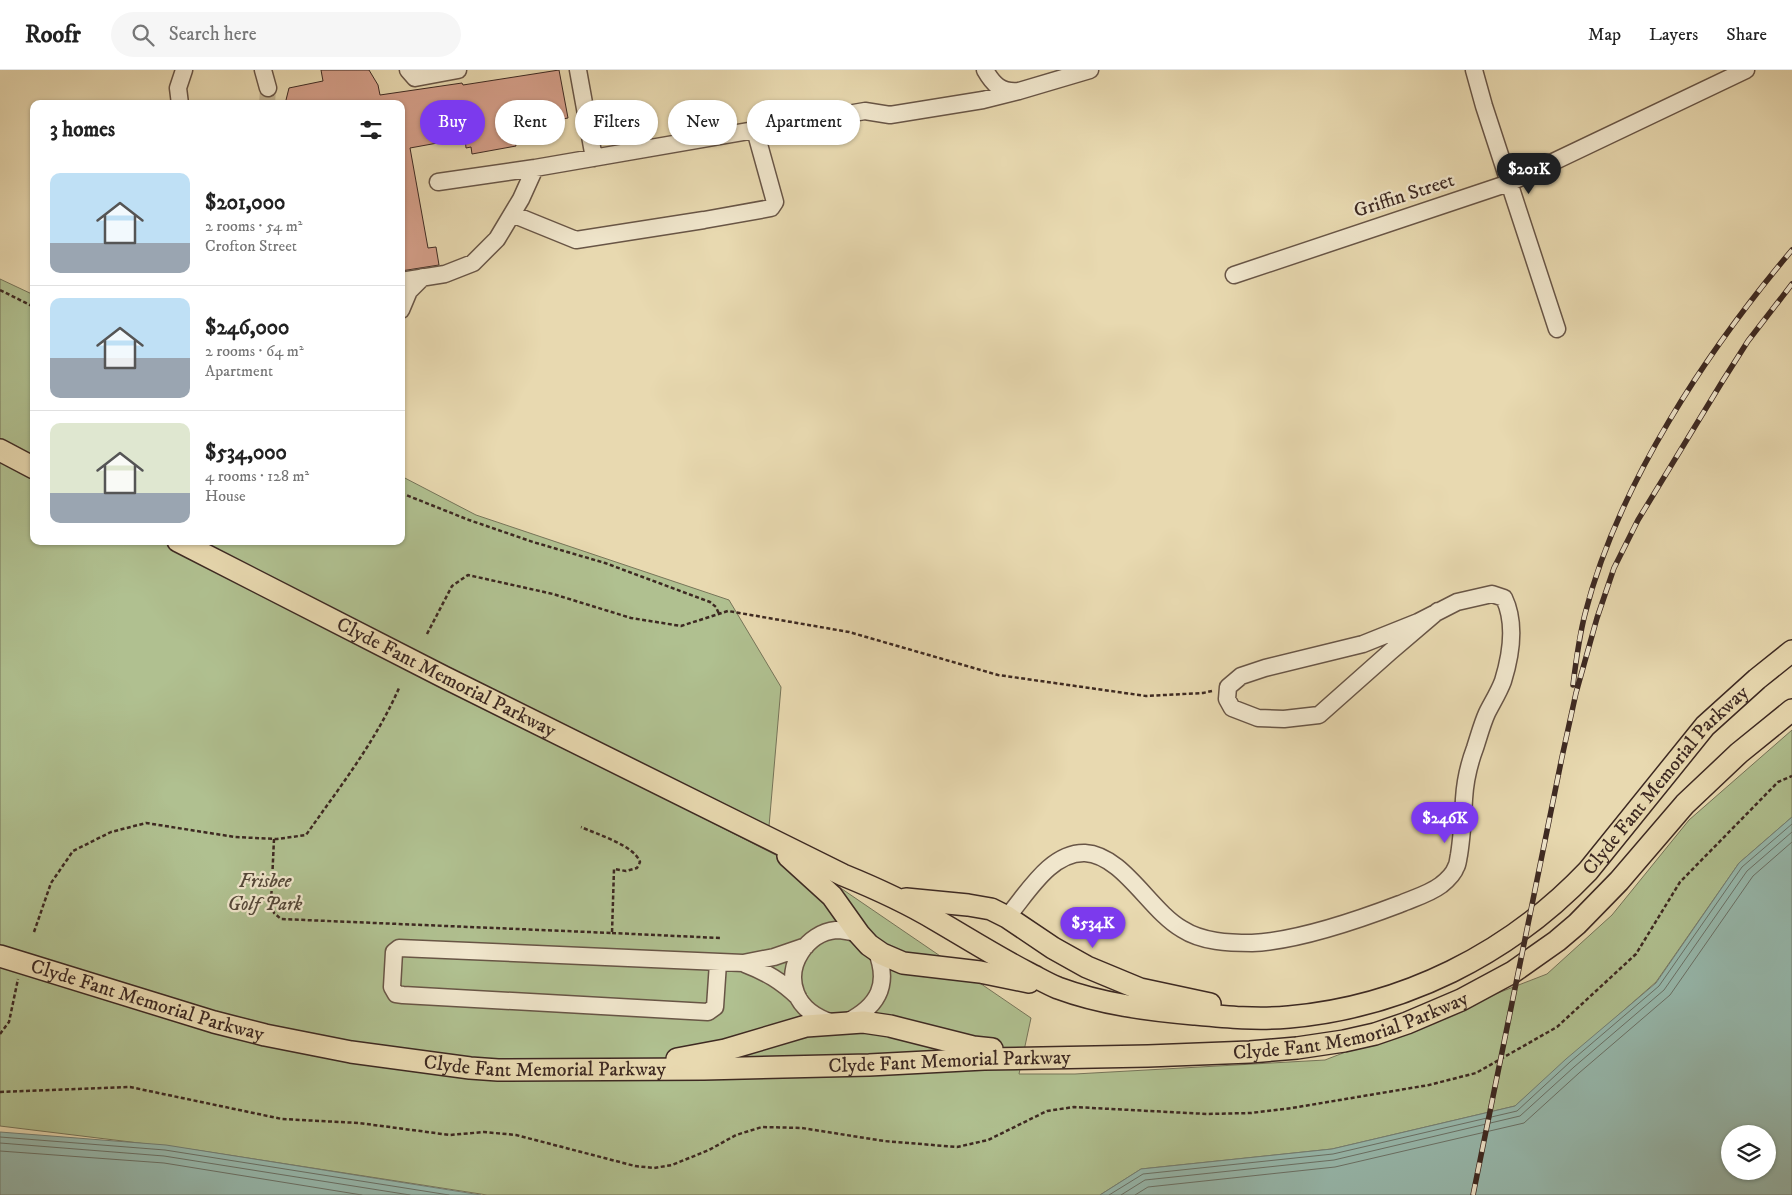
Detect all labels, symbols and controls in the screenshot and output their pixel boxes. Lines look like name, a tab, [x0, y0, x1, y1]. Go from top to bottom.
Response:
search box	[111, 12, 461, 57]
text: Roofr	[25, 20, 81, 50]
icon: search	[129, 21, 157, 49]
text: Search here	[169, 23, 257, 46]
text: Map	[1588, 24, 1621, 46]
text: Layers	[1649, 24, 1698, 46]
text: Share	[1726, 24, 1767, 46]
chip: Buy	[420, 100, 485, 145]
chip: Rent	[495, 100, 565, 145]
chip: Filters	[575, 100, 658, 145]
chip: New	[668, 100, 737, 145]
chip: Apartment	[747, 100, 860, 145]
icon: filters	[357, 116, 385, 144]
text: 3 homes	[50, 117, 115, 143]
pin: $201K	[1494, 152, 1564, 195]
text: $201K	[1508, 159, 1550, 179]
street label: Griffin Street	[1351, 168, 1457, 224]
text: $201,000	[205, 190, 285, 216]
icon: home	[90, 193, 150, 253]
text: 2 rooms · 54 m²	[205, 216, 302, 236]
text: Crofton Street	[205, 236, 297, 256]
text: $246,000	[205, 315, 289, 341]
icon: home	[90, 318, 150, 378]
text: 2 rooms · 64 m²	[205, 341, 304, 361]
text: Apartment	[205, 361, 273, 381]
text: $534,000	[205, 440, 287, 466]
icon: home	[90, 443, 150, 503]
text: 4 rooms · 128 m²	[205, 466, 309, 486]
text: House	[205, 486, 246, 506]
street label: Clyde Fant Memorial Parkway	[332, 612, 561, 743]
street label: Clyde Fant Memorial Parkway	[1577, 680, 1754, 880]
pin: $246K	[1410, 802, 1480, 844]
text: $246K	[1422, 808, 1468, 828]
park label: Frisbee Golf Park	[228, 869, 303, 917]
pin: $534K	[1058, 906, 1128, 949]
text: $534K	[1071, 913, 1115, 933]
street label: Clyde Fant Memorial Parkway	[28, 954, 267, 1047]
street label: Clyde Fant Memorial Parkway	[1232, 986, 1473, 1065]
street label: Clyde Fant Memorial Parkway	[828, 1045, 1071, 1078]
street label: Clyde Fant Memorial Parkway	[422, 1049, 667, 1083]
map controls	[1721, 1125, 1776, 1180]
button: layers	[1721, 1125, 1776, 1180]

